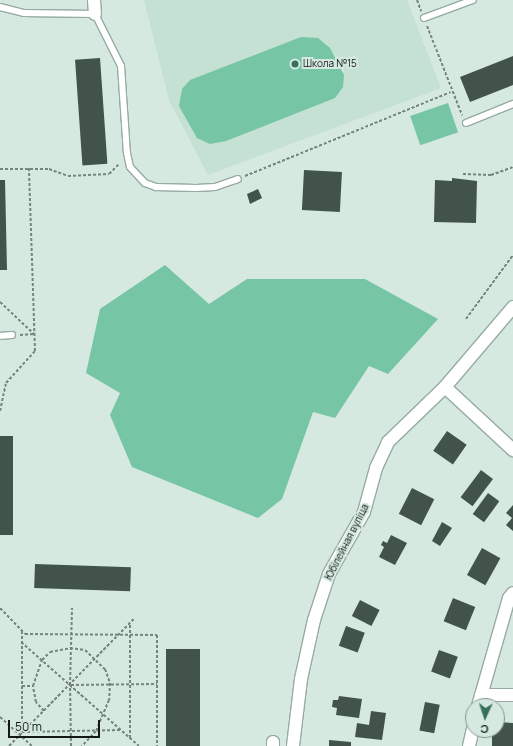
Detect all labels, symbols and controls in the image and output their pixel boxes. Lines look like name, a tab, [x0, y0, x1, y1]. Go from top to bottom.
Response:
place label: Школа №15	[303, 58, 357, 70]
marker: Школа №15	[290, 59, 300, 69]
street label: Юбілейная вуліца	[323, 502, 371, 582]
north arrow	[465, 698, 505, 738]
scale bar	[10, 712, 102, 738]
text: 50 m	[15, 718, 42, 735]
text: С	[480, 722, 489, 737]

